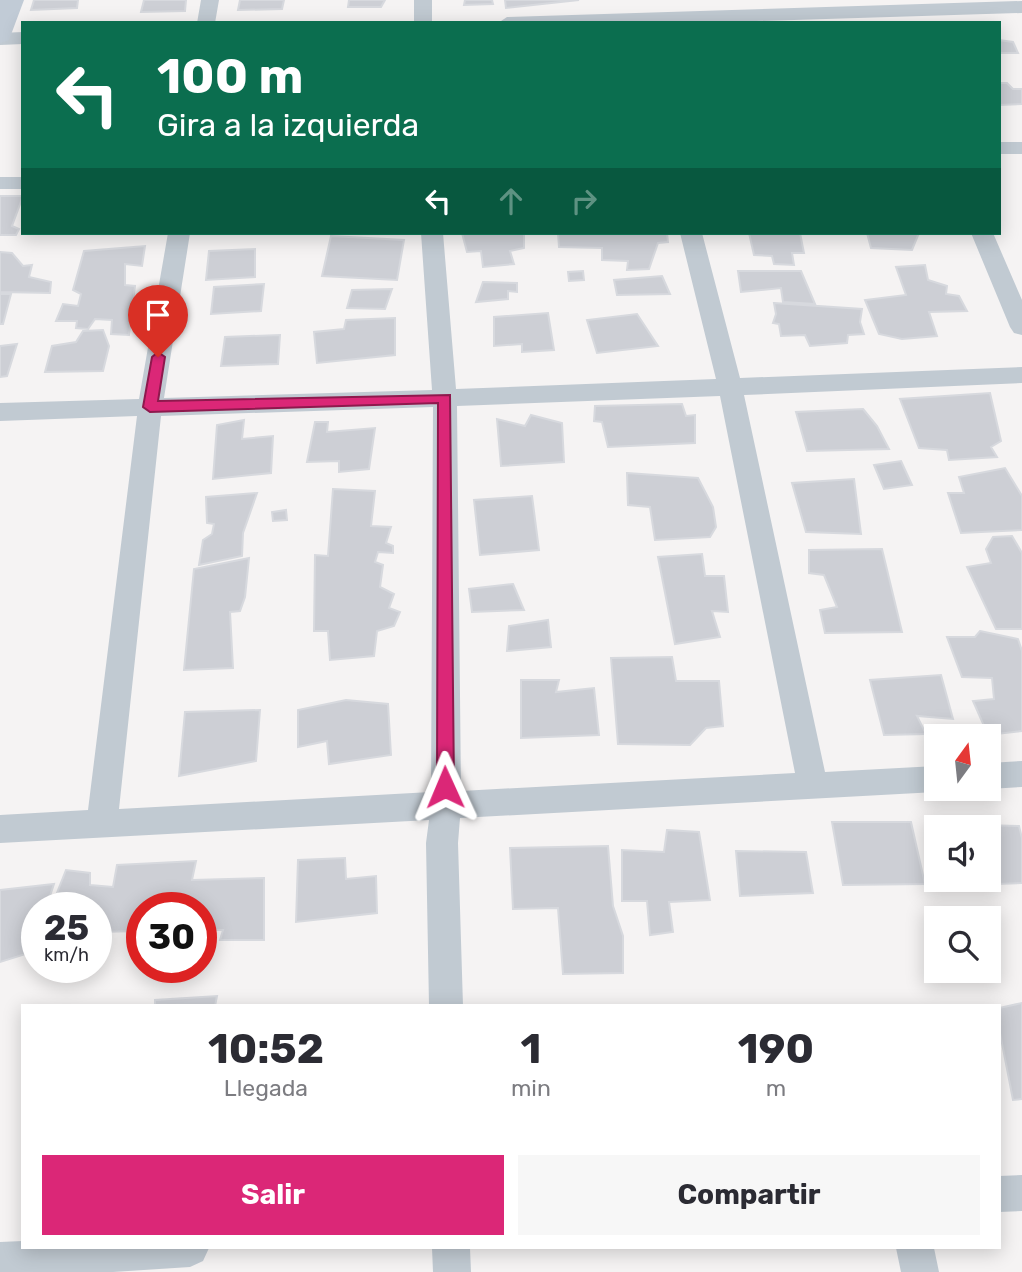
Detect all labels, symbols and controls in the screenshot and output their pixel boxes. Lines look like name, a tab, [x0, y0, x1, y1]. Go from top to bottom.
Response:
text: 100 m	[157, 47, 303, 105]
icon: left	[42, 49, 133, 140]
text: Gira a la izquierda	[157, 106, 419, 144]
icon: left	[419, 182, 457, 220]
icon: ahead	[492, 182, 530, 220]
icon: right	[565, 182, 603, 220]
pin	[128, 285, 188, 357]
icon: arrive	[139, 296, 177, 334]
north arrow	[924, 724, 1001, 802]
map controls	[924, 724, 1001, 983]
position arrow	[408, 750, 482, 824]
button: sound	[924, 815, 1001, 892]
speed limit sign: 30	[126, 892, 217, 983]
button: search	[924, 906, 1001, 983]
text: 25	[44, 907, 89, 949]
text: km/h	[44, 944, 89, 966]
text: 10:52	[208, 1024, 324, 1074]
text: 1	[520, 1024, 541, 1074]
text: 190	[738, 1024, 814, 1074]
text: Llegada	[224, 1074, 308, 1102]
text: min	[511, 1074, 551, 1102]
text: m	[766, 1074, 786, 1102]
button: Salir	[42, 1155, 504, 1235]
button: Compartir	[518, 1155, 980, 1235]

